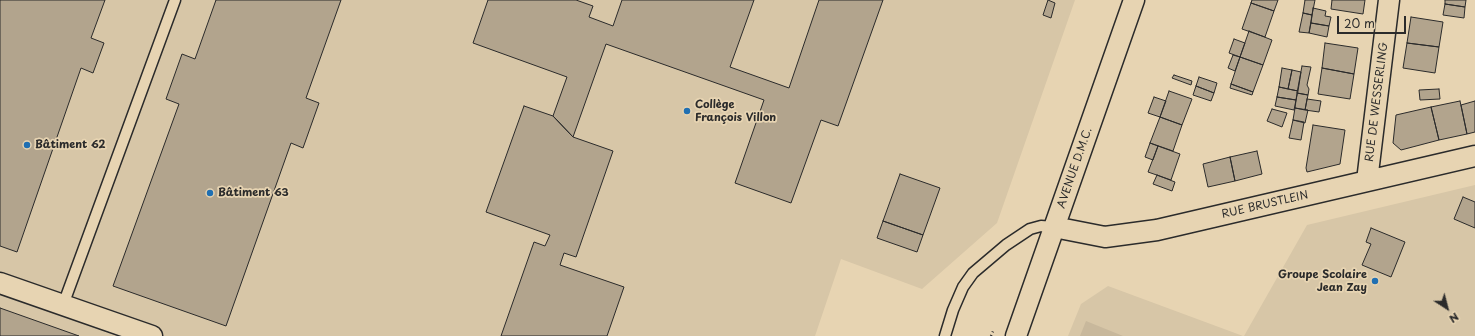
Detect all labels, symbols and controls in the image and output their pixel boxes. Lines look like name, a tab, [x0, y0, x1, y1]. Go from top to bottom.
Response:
scale bar	[1339, 8, 1408, 34]
text: 20 m	[1344, 14, 1375, 32]
street label: RUE DE WESSERLING	[1363, 41, 1391, 163]
place label: Collège François Villon	[695, 98, 776, 124]
marker: Collège François Villon	[682, 106, 692, 116]
street label: AVENUE D.M.C.	[1055, 126, 1095, 210]
place label: Bâtiment 62	[35, 138, 106, 152]
marker: Bâtiment 62	[22, 140, 32, 150]
place label: Bâtiment 63	[218, 186, 289, 200]
marker: Bâtiment 63	[205, 188, 215, 198]
street label: RUE BRUSTLEIN	[1220, 189, 1310, 221]
place label: Groupe Scolaire Jean Zay	[1278, 268, 1367, 294]
marker: Groupe Scolaire Jean Zay	[1370, 276, 1380, 286]
north arrow	[1427, 288, 1467, 328]
text: N	[1446, 309, 1463, 328]

